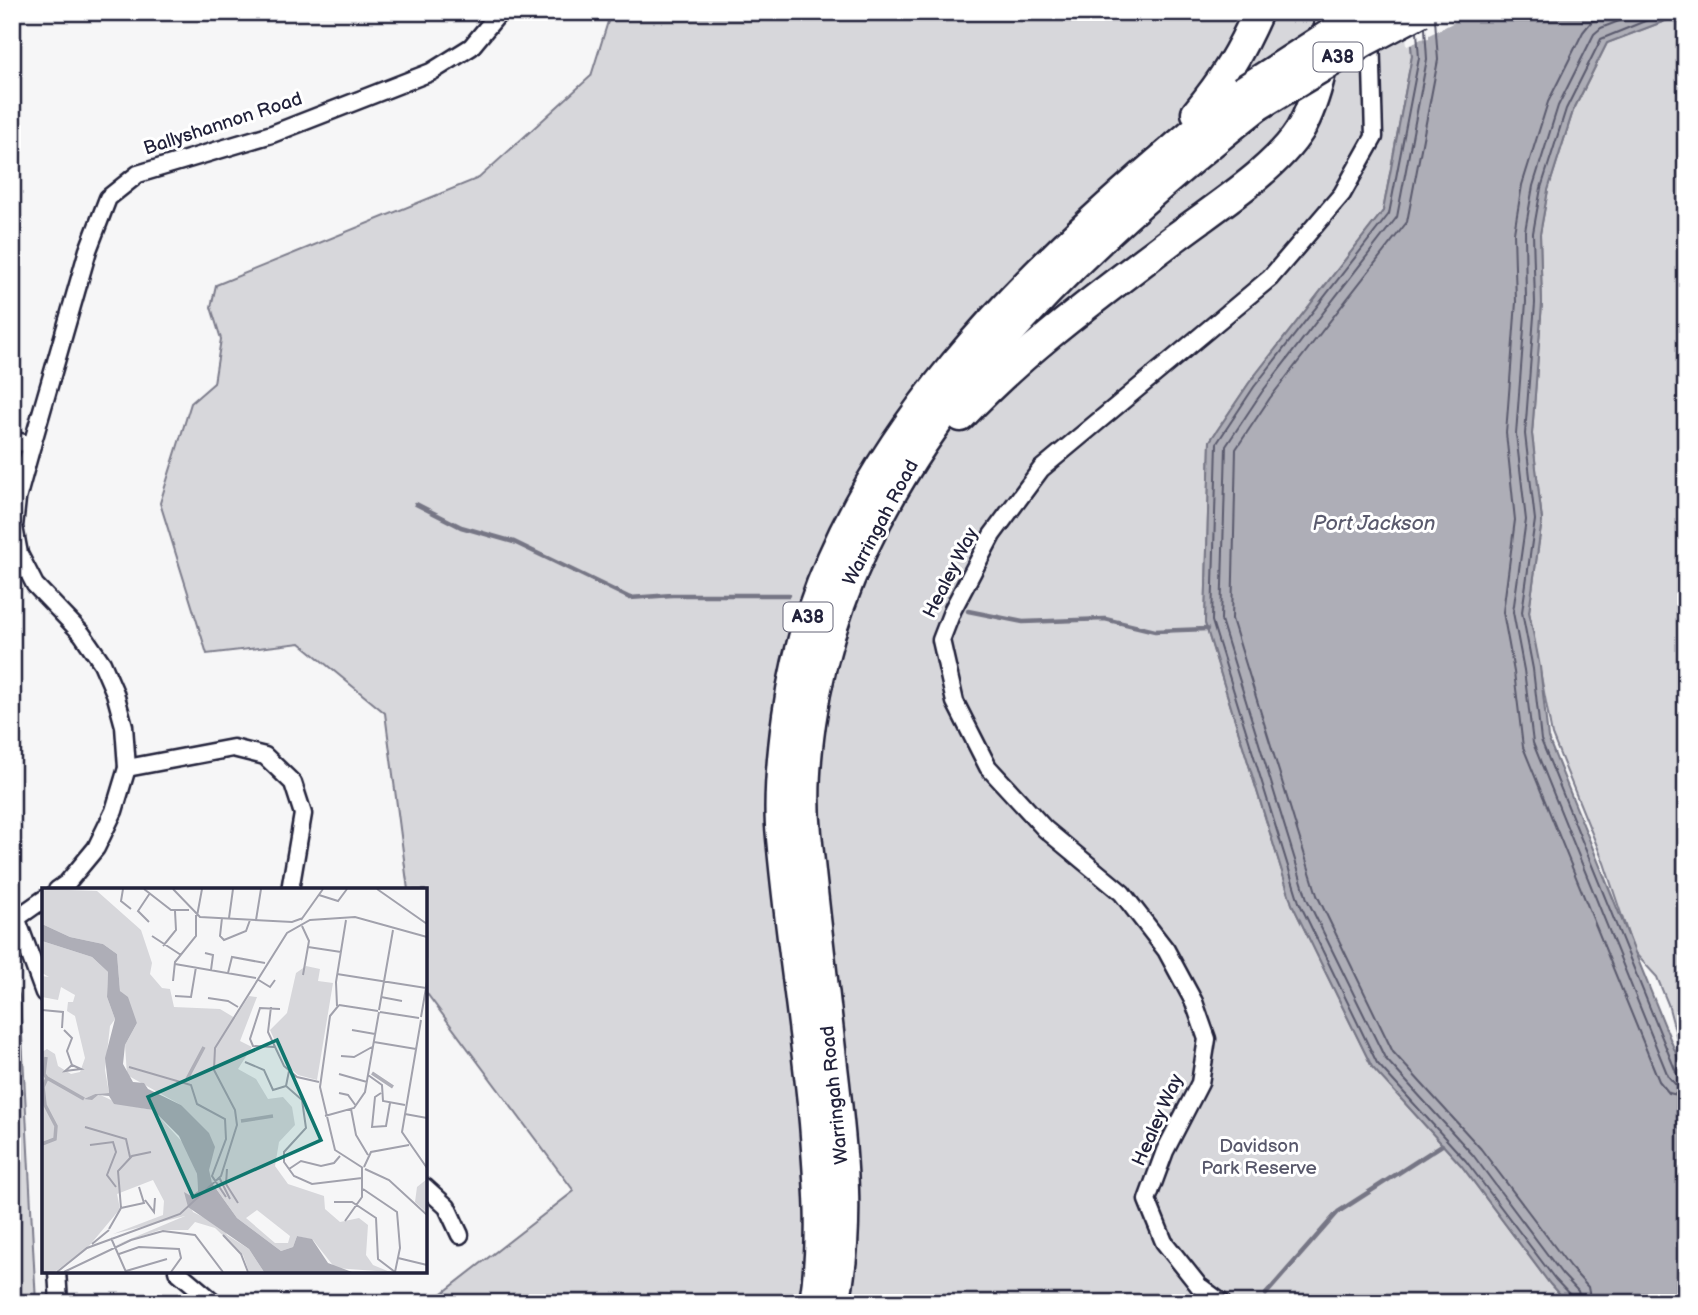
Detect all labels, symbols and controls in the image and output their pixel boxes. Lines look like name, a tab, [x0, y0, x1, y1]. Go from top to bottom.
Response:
road number: A38	[1314, 42, 1362, 72]
street label: Ballyshannon Road	[141, 88, 305, 160]
street label: Warringah Road	[838, 456, 924, 590]
water label: Port Jackson	[1312, 511, 1436, 536]
street label: Healey Way	[918, 524, 984, 622]
road number: A38	[784, 602, 832, 632]
inset map	[42, 888, 427, 1273]
street label: Warringah Road	[816, 1025, 854, 1165]
street label: Healey Way	[1127, 1070, 1189, 1170]
park label: Davidson Park Reserve	[1201, 1135, 1317, 1180]

